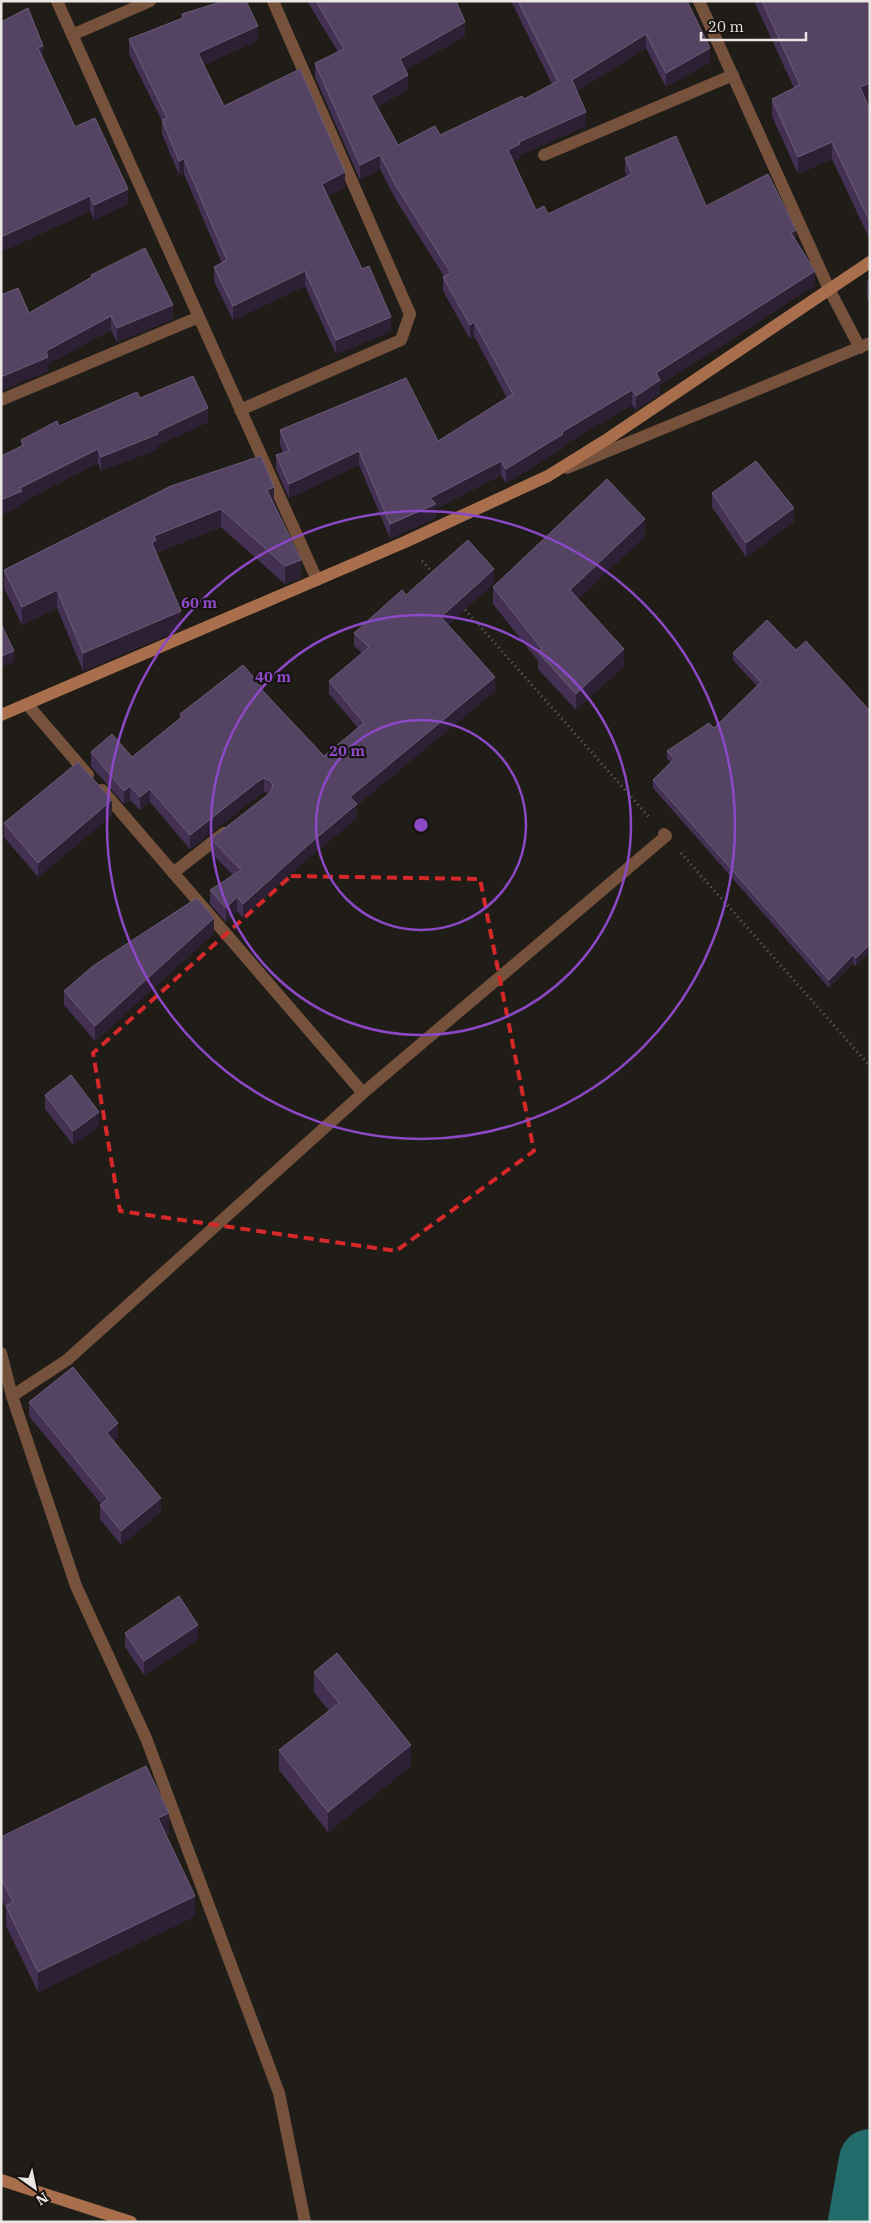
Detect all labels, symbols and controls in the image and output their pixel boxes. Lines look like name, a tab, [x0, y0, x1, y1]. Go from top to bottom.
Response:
scale bar	[701, 10, 806, 42]
text: 20 m	[708, 17, 744, 36]
text: 60 m	[181, 593, 217, 612]
text: 40 m	[255, 667, 291, 686]
text: 20 m	[329, 741, 365, 760]
centre of rings	[412, 816, 430, 834]
north arrow	[10, 2163, 60, 2213]
text: N	[33, 2188, 52, 2209]

